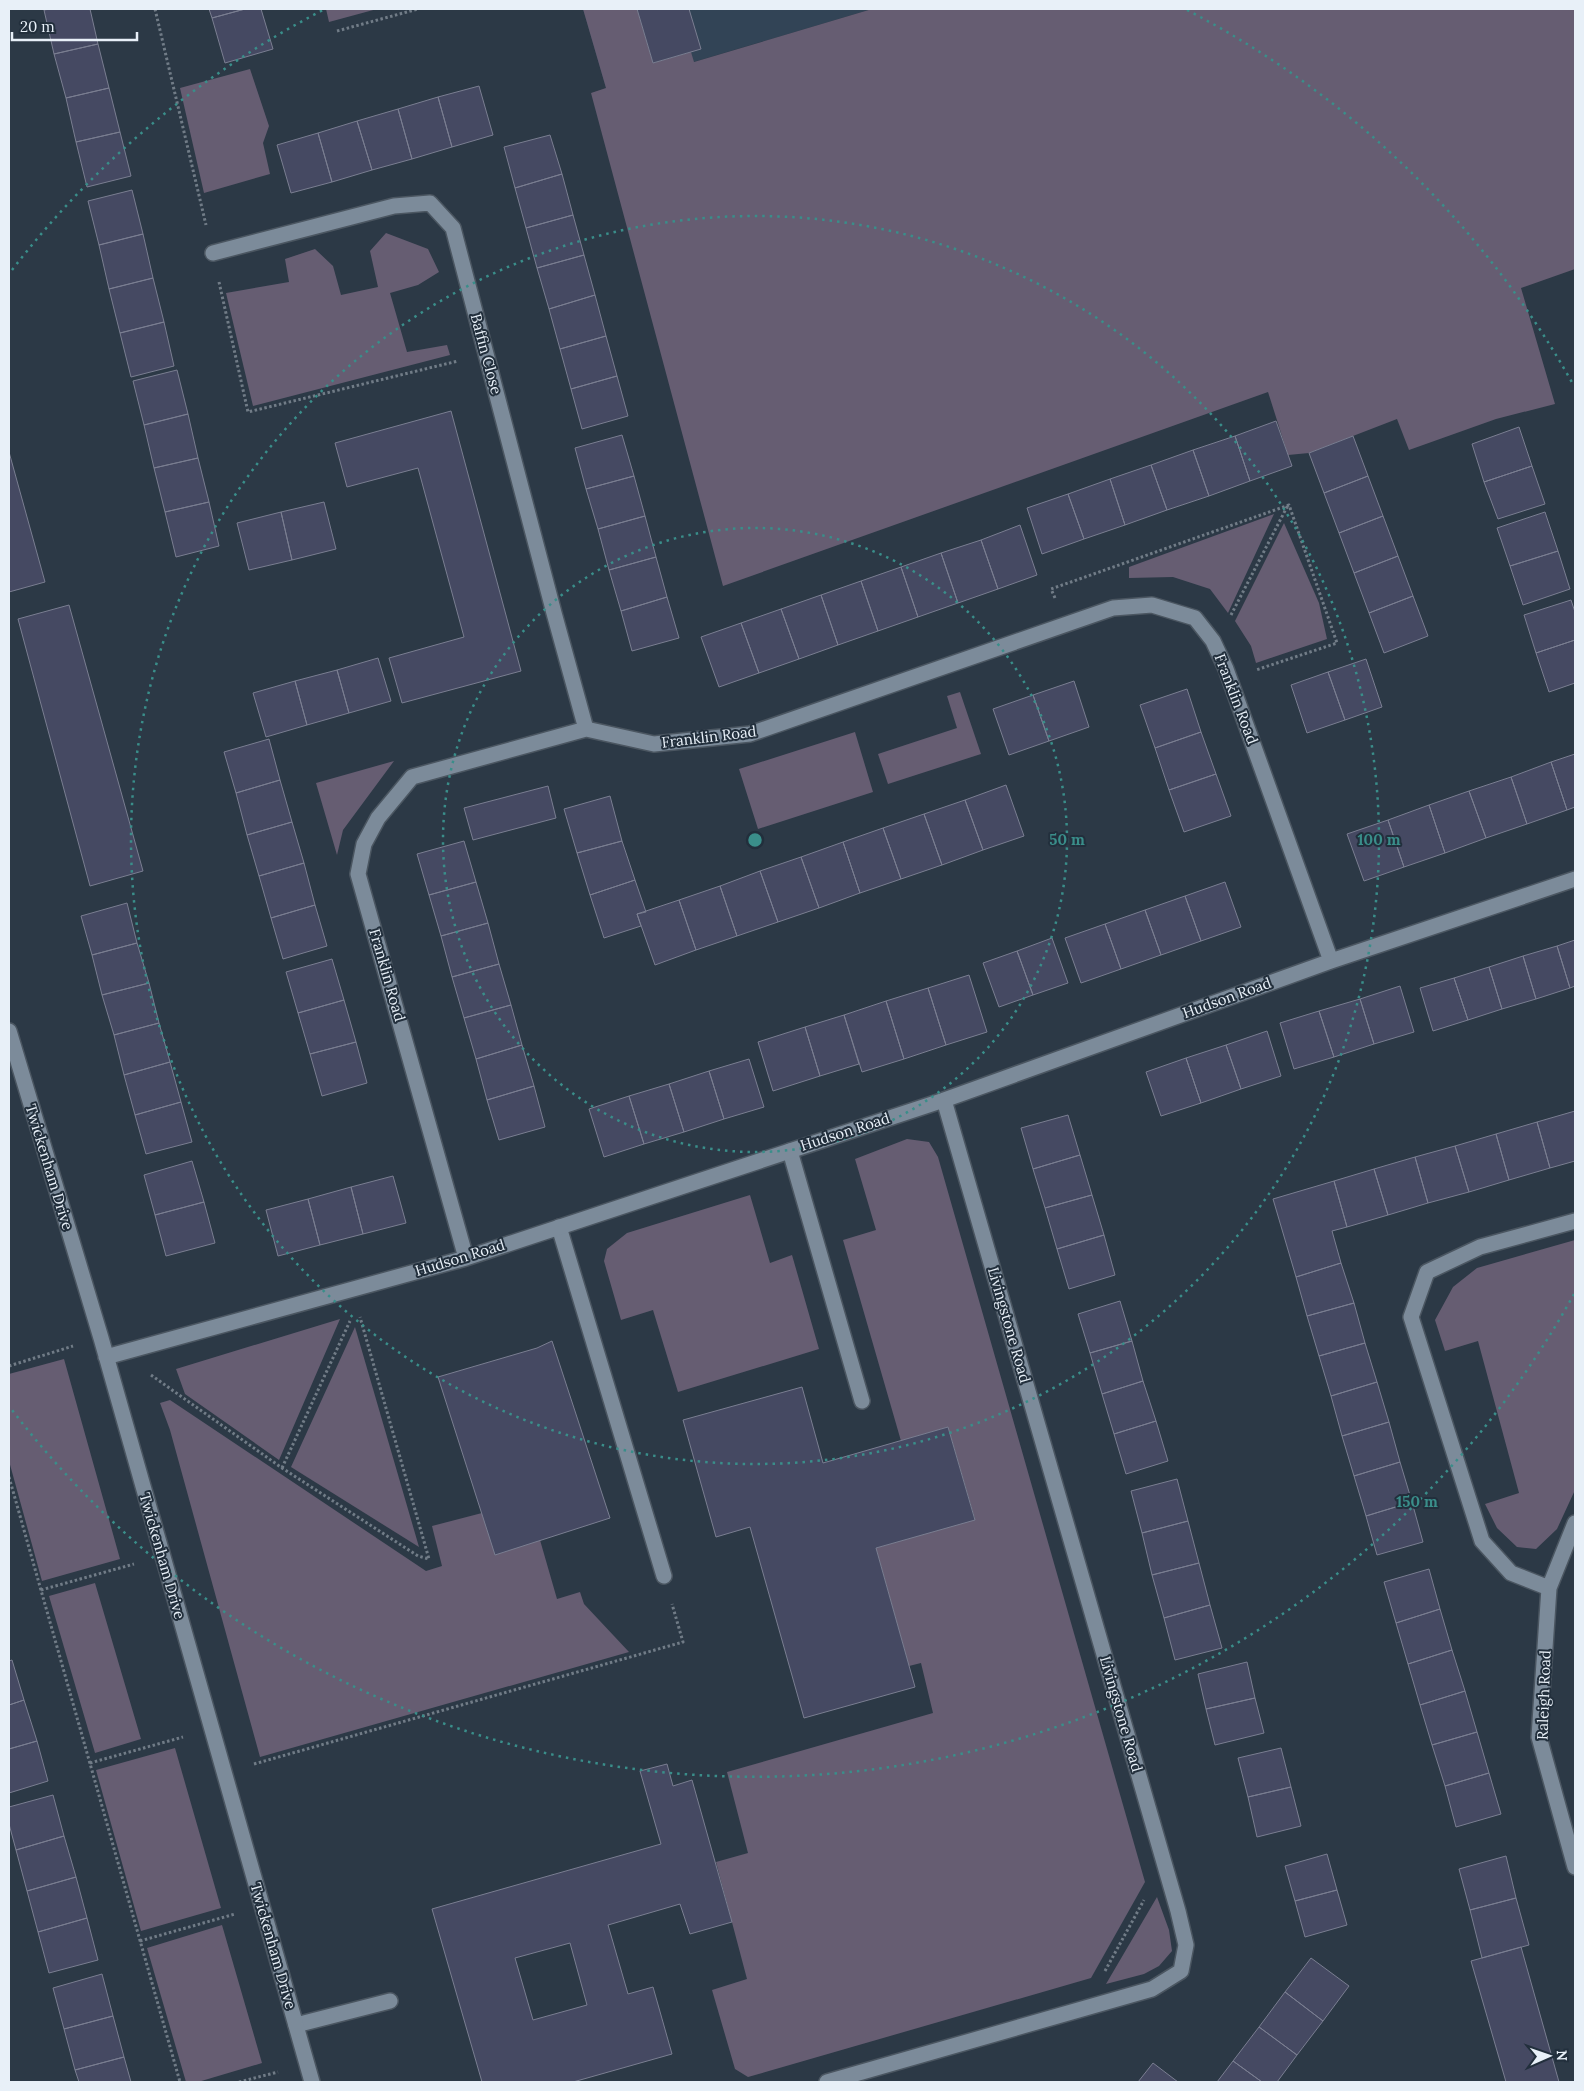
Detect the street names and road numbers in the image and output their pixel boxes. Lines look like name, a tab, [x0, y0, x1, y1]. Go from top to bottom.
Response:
street label: Baffin Close	[467, 311, 506, 396]
street label: Franklin Road	[1210, 651, 1262, 747]
street label: Franklin Road	[660, 721, 758, 752]
street label: Franklin Road	[365, 926, 410, 1023]
street label: Hudson Road	[1180, 973, 1274, 1022]
street label: Twickenham Drive	[21, 1102, 78, 1232]
street label: Hudson Road	[798, 1108, 892, 1155]
street label: Hudson Road	[413, 1235, 507, 1280]
street label: Livingstone Road	[984, 1265, 1035, 1385]
street label: Twickenham Drive	[135, 1490, 190, 1621]
street label: Raleigh Road	[1532, 1650, 1555, 1740]
street label: Livingstone Road	[1096, 1654, 1147, 1774]
street label: Twickenham Drive	[246, 1880, 301, 2011]

